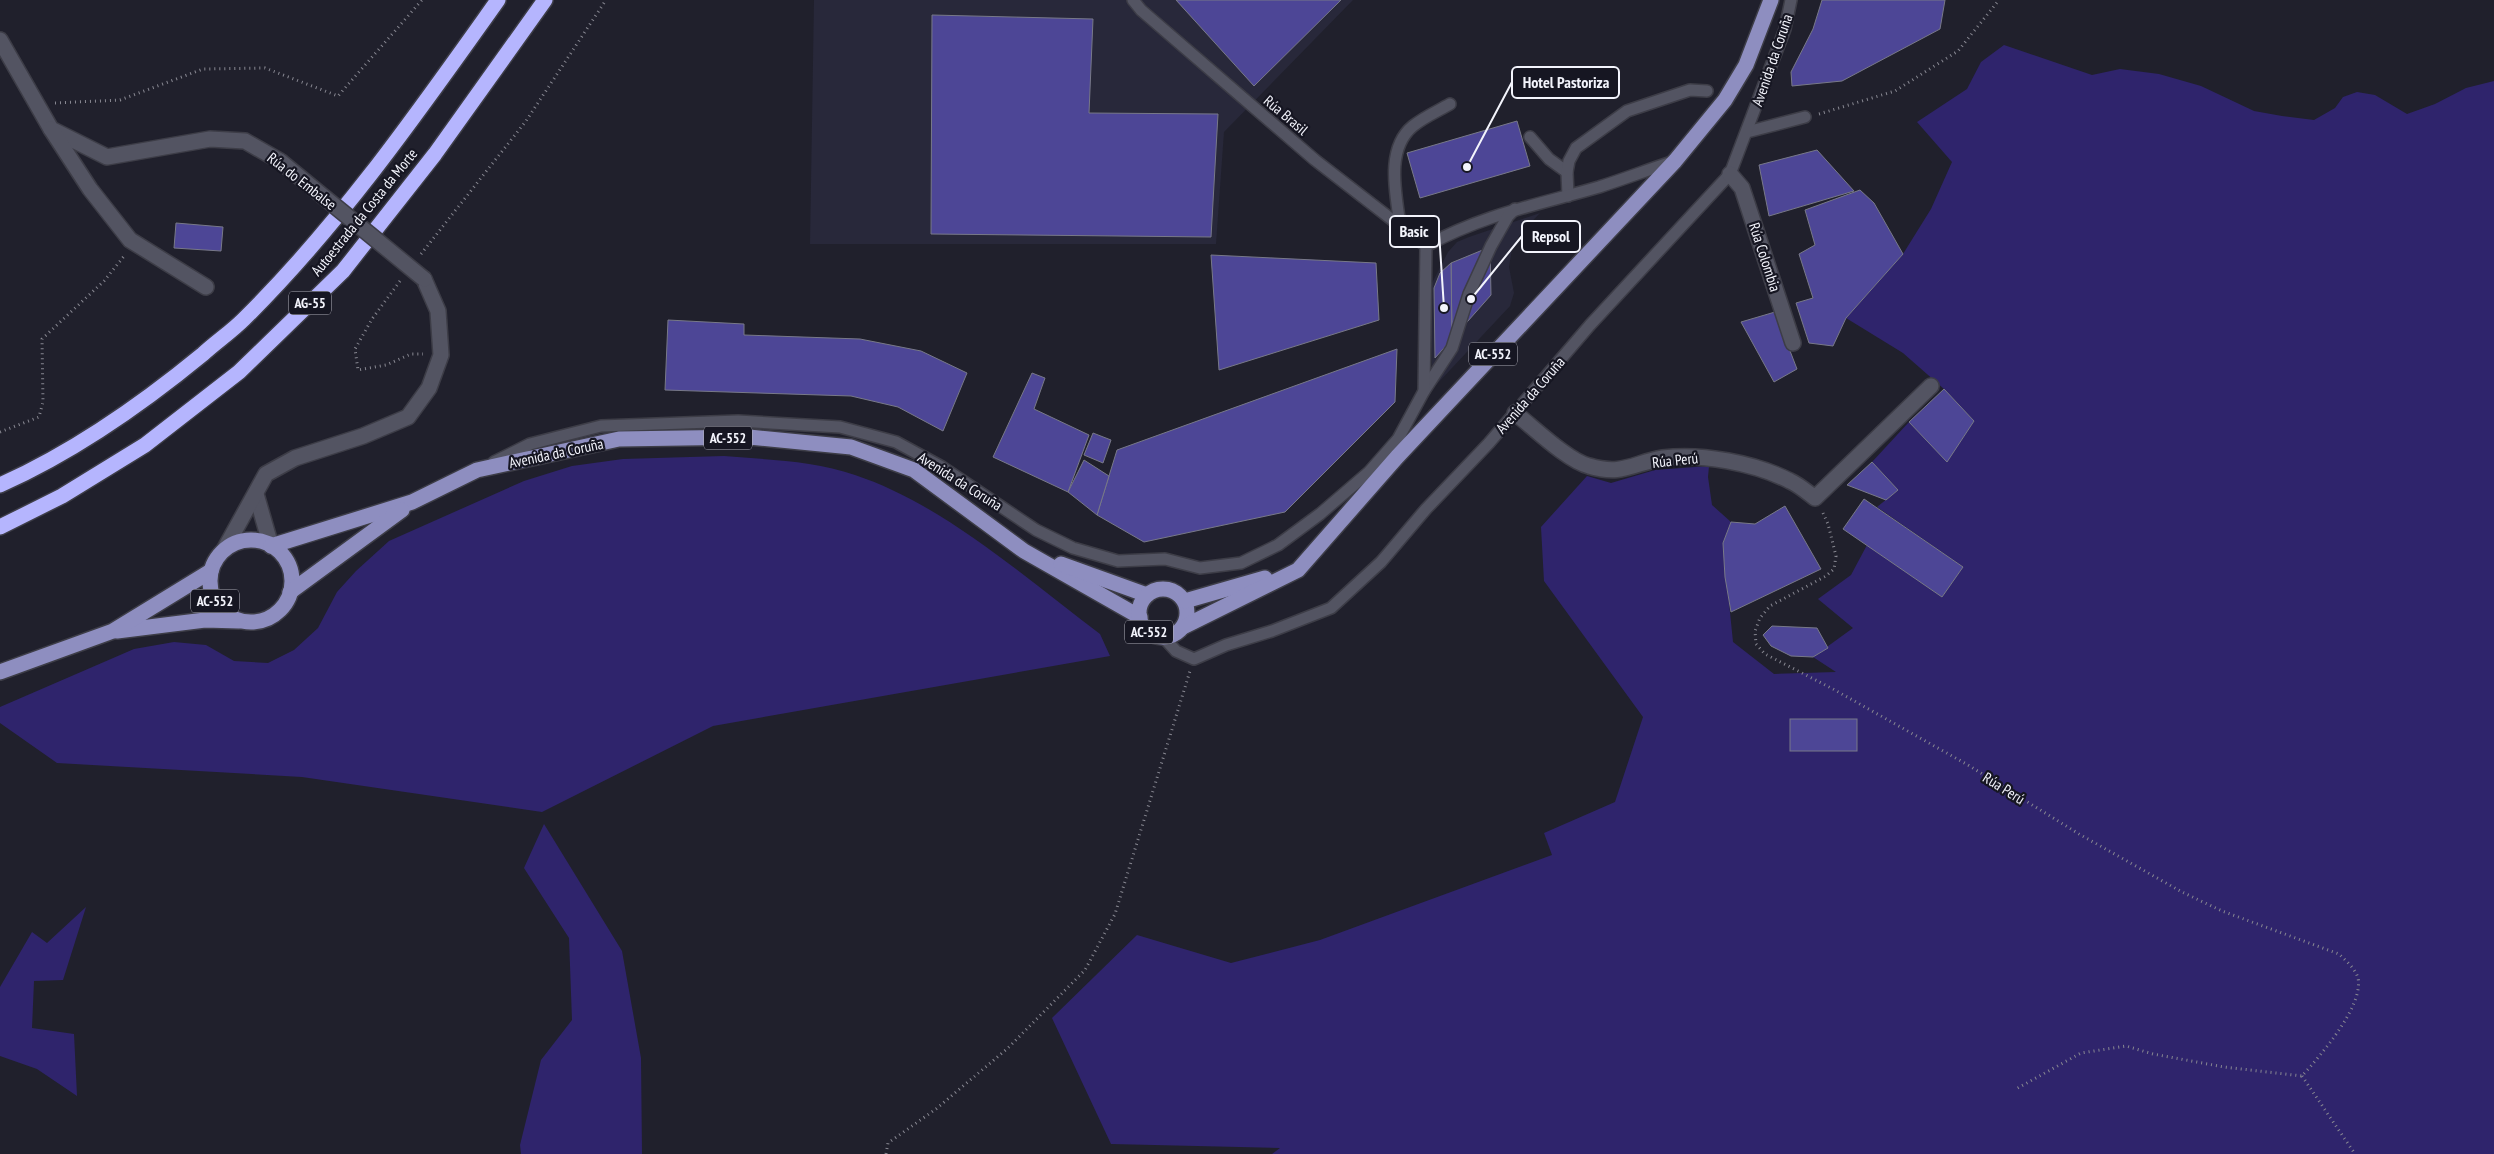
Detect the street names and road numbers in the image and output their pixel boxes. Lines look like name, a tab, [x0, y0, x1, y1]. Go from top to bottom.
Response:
street label: Avenida da Coruña	[1747, 12, 1797, 108]
street label: Rúa Brasil	[1260, 91, 1312, 139]
street label: Autoestrada da Costa da Morte	[307, 144, 421, 280]
street label: Rúa do Embalse	[264, 148, 340, 214]
street label: Rúa Colombia	[1745, 220, 1785, 294]
road number: AG-55	[289, 292, 331, 314]
road number: AC-552	[1469, 342, 1517, 366]
street label: Avenida da Coruña	[1491, 353, 1569, 437]
road number: AC-552	[704, 426, 752, 449]
street label: Avenida da Coruña	[507, 434, 605, 472]
street label: Avenida da Coruña	[914, 448, 1006, 514]
street label: Rúa Perú	[1651, 448, 1699, 472]
road number: AC-552	[191, 590, 239, 612]
road number: AC-552	[1125, 620, 1173, 644]
street label: Rúa Perú	[1979, 768, 2029, 808]

